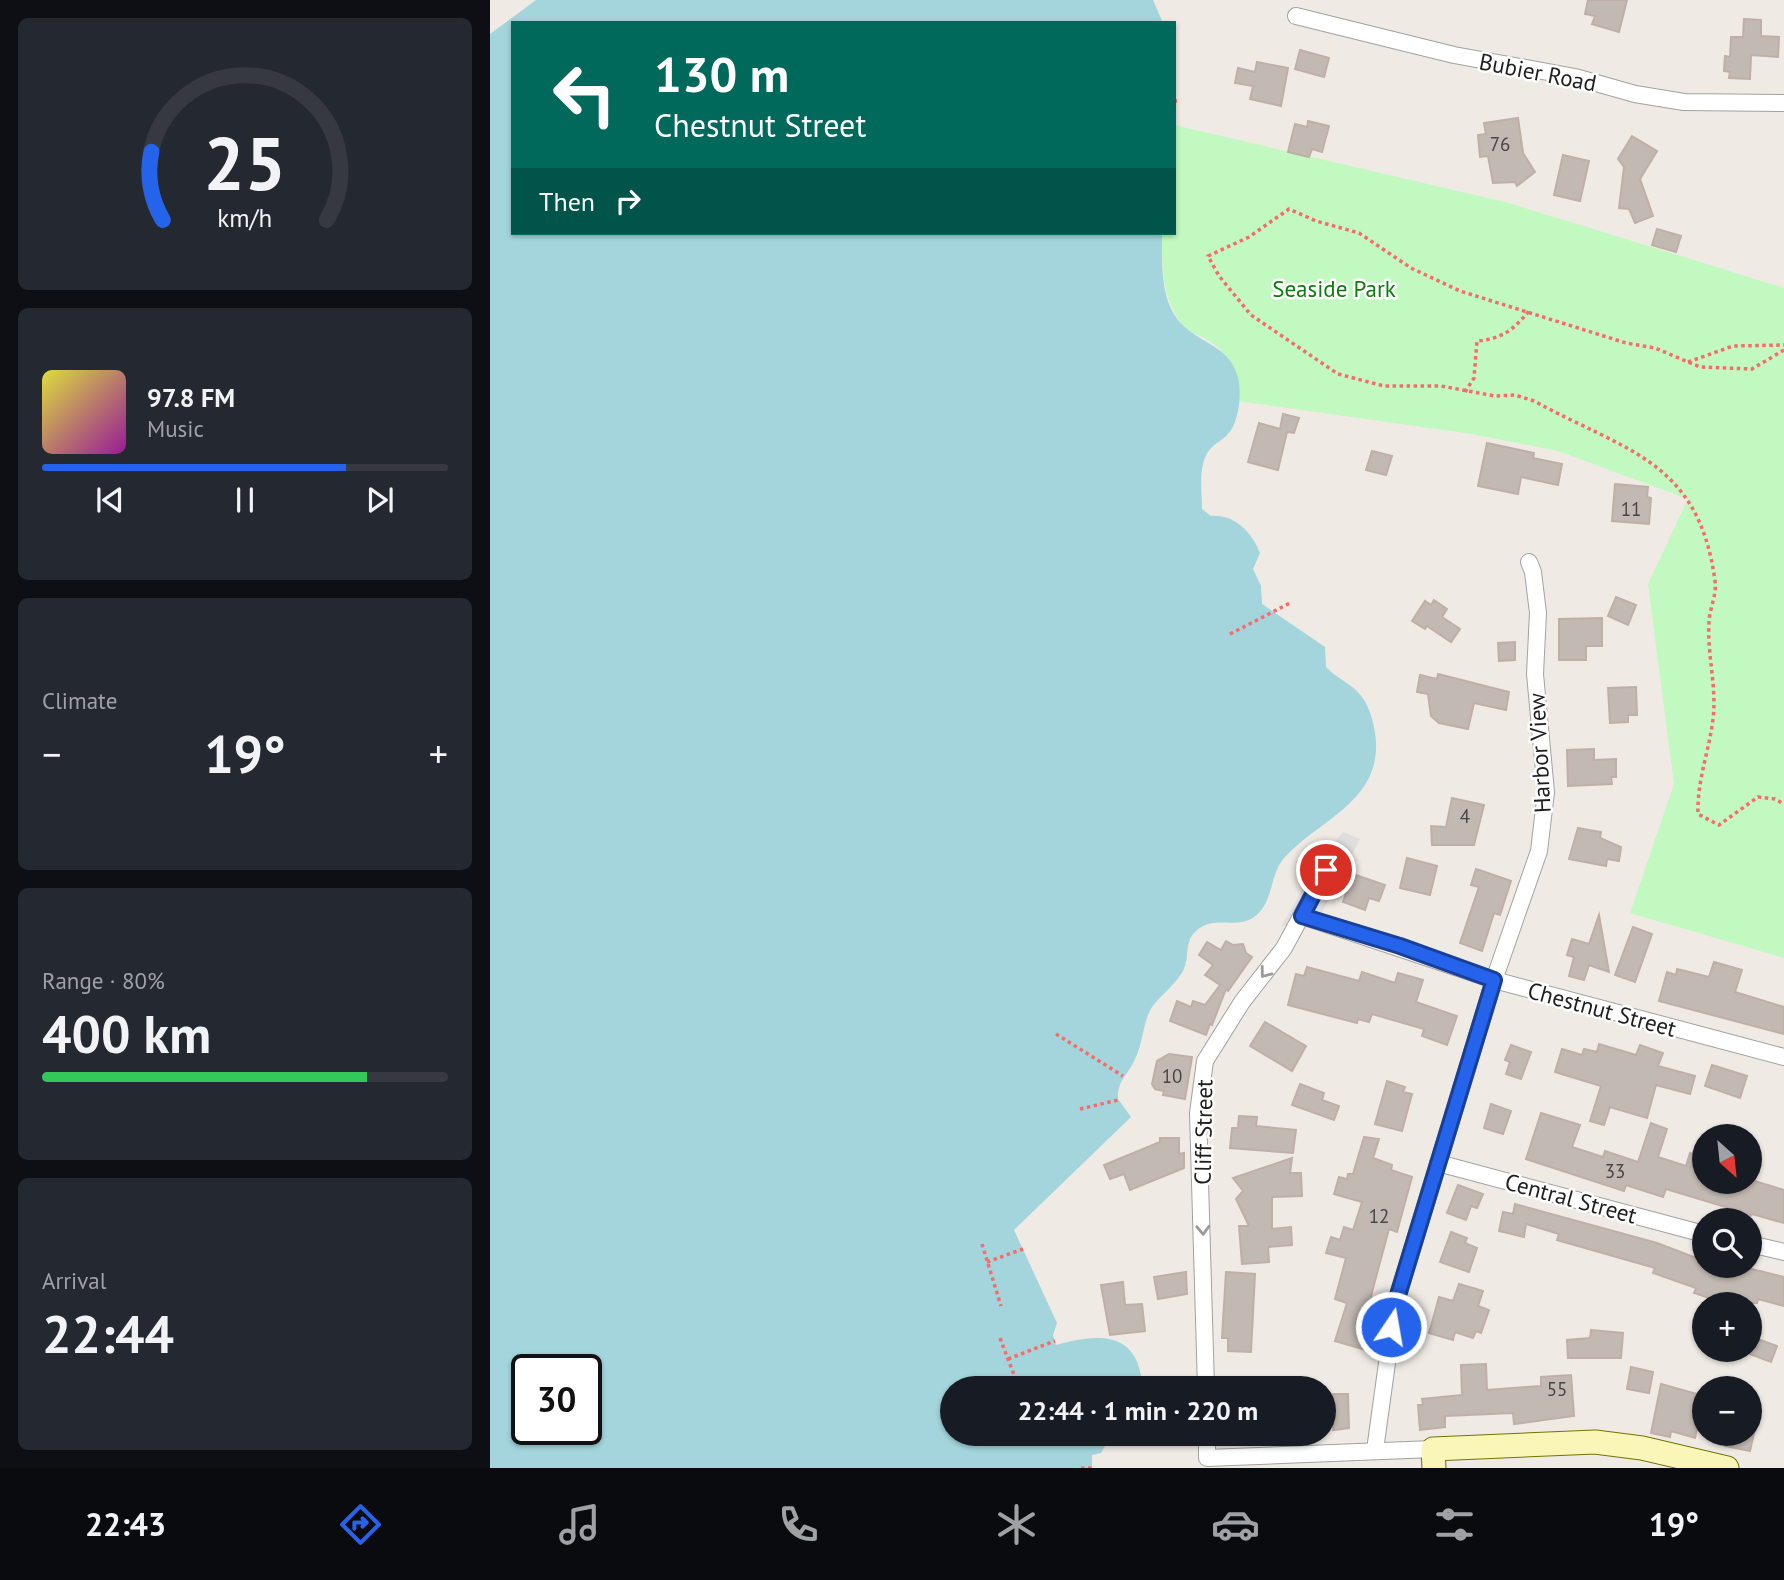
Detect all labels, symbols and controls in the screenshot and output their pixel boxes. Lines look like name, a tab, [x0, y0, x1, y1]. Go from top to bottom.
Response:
text: 130 m	[654, 42, 789, 106]
street label: Bubier Road	[1477, 46, 1599, 98]
icon: left	[539, 49, 630, 140]
text: Chestnut Street	[654, 104, 866, 146]
text: 25	[204, 116, 286, 210]
house number: 76	[1490, 132, 1510, 156]
icon: right	[609, 182, 647, 220]
text: Then	[539, 185, 595, 218]
text: km/h	[218, 202, 272, 234]
park label: Seaside Park	[1272, 274, 1396, 303]
text: 97.8 FM	[147, 381, 235, 414]
text: Music	[147, 414, 204, 443]
icon: previous	[91, 481, 129, 519]
icon: pause	[226, 481, 264, 519]
icon: next	[361, 481, 399, 519]
house number: 11	[1621, 497, 1641, 521]
text: Climate	[42, 686, 117, 715]
street label: Harbor View	[1521, 692, 1557, 814]
text: 19°	[204, 720, 286, 787]
text: −	[42, 729, 61, 778]
text: +	[429, 729, 448, 778]
house number: 4	[1460, 804, 1470, 828]
pin	[1296, 840, 1356, 900]
icon: arrive	[1307, 851, 1345, 889]
one-way arrow	[1260, 965, 1273, 978]
text: Range · 80%	[42, 966, 165, 995]
street label: Chestnut Street	[1525, 975, 1680, 1043]
text: 400 km	[42, 1000, 211, 1067]
house number: 10	[1162, 1064, 1182, 1088]
street label: Cliff Street	[1188, 1079, 1218, 1185]
north arrow	[1692, 1124, 1762, 1194]
map controls	[1692, 1124, 1762, 1446]
house number: 33	[1605, 1159, 1625, 1183]
street label: Central Street	[1502, 1166, 1640, 1230]
house number: 12	[1369, 1204, 1389, 1228]
button: search	[1692, 1208, 1762, 1278]
one-way arrow	[1195, 1225, 1211, 1236]
text: Arrival	[42, 1266, 106, 1295]
position arrow	[1354, 1290, 1428, 1364]
button: +	[1692, 1292, 1762, 1362]
text: 22:44	[42, 1300, 174, 1367]
speed limit sign: 30	[511, 1354, 602, 1445]
button: −	[1692, 1376, 1762, 1446]
house number: 55	[1547, 1377, 1567, 1401]
text: 22:44 · 1 min · 220 m	[1018, 1394, 1258, 1427]
icon: directions	[336, 1500, 385, 1549]
icon: music	[555, 1500, 604, 1549]
icon: phone	[774, 1500, 823, 1549]
icon: climate	[992, 1500, 1041, 1549]
icon: car	[1211, 1500, 1260, 1549]
icon: filters	[1430, 1500, 1479, 1549]
text: 22:43	[85, 1503, 166, 1545]
text: 19°	[1649, 1503, 1699, 1545]

